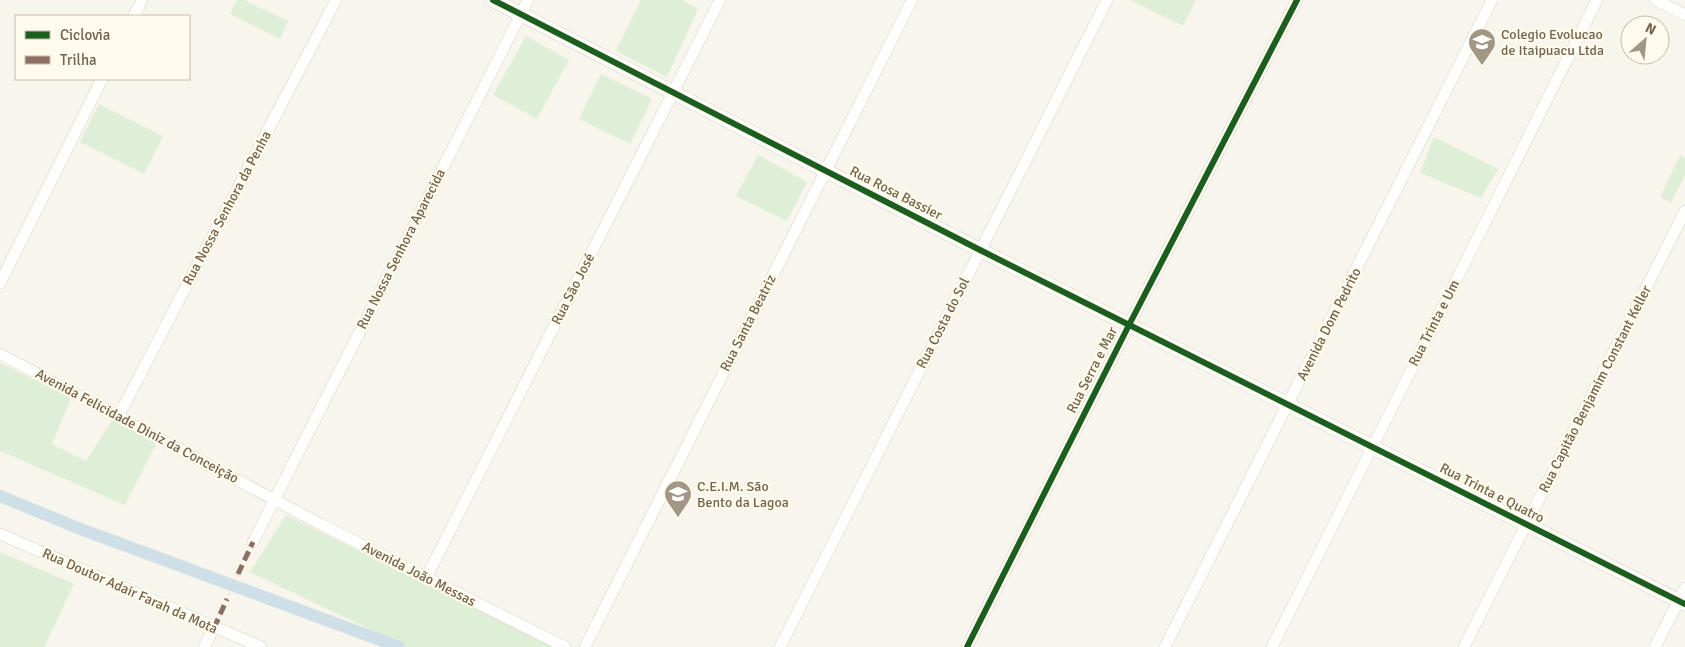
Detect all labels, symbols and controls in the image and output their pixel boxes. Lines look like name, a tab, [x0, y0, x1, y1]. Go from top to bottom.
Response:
legend	[15, 15, 190, 80]
north arrow	[1620, 15, 1670, 65]
text: N	[1642, 19, 1659, 39]
text: Ciclovia	[60, 26, 110, 44]
place label: Colegio Evolucao de Itaipuacu Ltda	[1501, 26, 1604, 59]
school or university icon: Colegio Evolucao de Itaipuacu Ltda	[1467, 27, 1497, 66]
text: Trilha	[60, 51, 97, 69]
street label: Rua Nossa Senhora da Penha	[179, 128, 275, 288]
street label: Rua Rosa Bassier	[847, 162, 946, 224]
street label: Rua Nossa Senhora Aparecida	[353, 166, 449, 332]
street label: Rua São José	[548, 250, 598, 328]
street label: Avenida Dom Pedrito	[1293, 265, 1365, 383]
street label: Rua Santa Beatriz	[716, 272, 780, 374]
street label: Rua Costa do Sol	[913, 275, 973, 371]
street label: Rua Trinta e Um	[1405, 277, 1463, 369]
street label: Rua Capitão Benjamim Constant Keller	[1535, 282, 1655, 495]
street label: Rua Serra e Mar	[1063, 323, 1121, 416]
street label: Avenida Felicidade Diniz da Conceição	[33, 365, 241, 487]
street label: Rua Trinta e Quatro	[1437, 459, 1547, 527]
place label: C.E.I.M. São Bento da Lagoa	[697, 478, 789, 511]
school or university icon: C.E.I.M. São Bento da Lagoa	[663, 479, 693, 518]
street label: Avenida João Messas	[359, 538, 479, 610]
street label: Rua Doutor Adair Farah da Mota	[40, 545, 220, 637]

